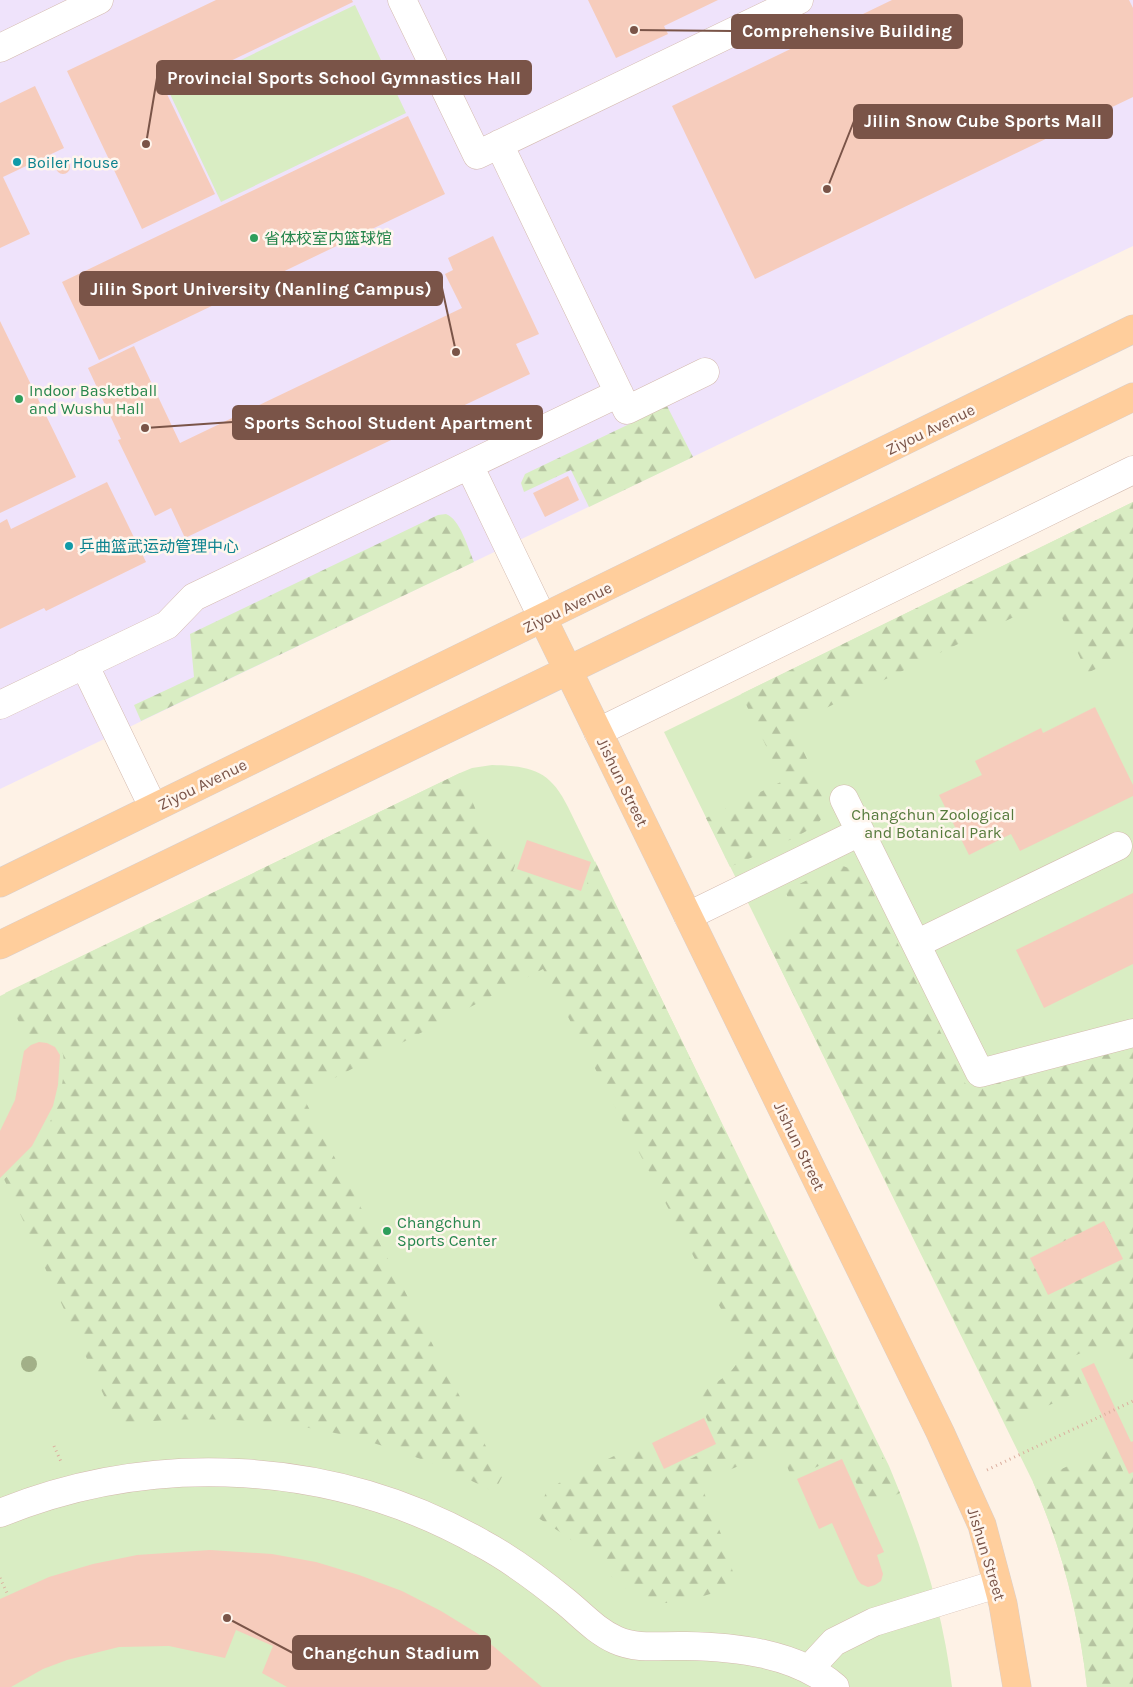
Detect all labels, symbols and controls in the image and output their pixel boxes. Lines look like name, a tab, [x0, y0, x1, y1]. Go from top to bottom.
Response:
callout: Comprehensive Building	[732, 15, 962, 48]
text: Comprehensive Building	[742, 20, 953, 42]
callout: Provincial Sports School Gymnastics Hall	[157, 61, 531, 94]
text: Provincial Sports School Gymnastics Hall	[167, 67, 521, 89]
callout: Jilin Snow Cube Sports Mall	[854, 105, 1112, 138]
text: Jilin Snow Cube Sports Mall	[864, 110, 1102, 132]
place label: Boiler House	[27, 153, 119, 172]
marker: Boiler House	[11, 156, 23, 168]
place label: 省体校室内篮球馆	[264, 229, 392, 248]
marker: 省体校室内篮球馆	[248, 232, 260, 244]
callout: Jilin Sport University (Nanling Campus)	[80, 272, 442, 305]
text: Jilin Sport University (Nanling Campus)	[90, 278, 432, 300]
place label: Indoor Basketball and Wushu Hall	[29, 381, 157, 418]
marker: Indoor Basketball and Wushu Hall	[13, 393, 25, 405]
street label: Ziyou Avenue	[883, 400, 978, 459]
callout: Sports School Student Apartment	[233, 406, 542, 439]
text: Sports School Student Apartment	[244, 412, 532, 434]
place label: 乒曲篮武运动管理中心	[79, 537, 239, 556]
marker: 乒曲篮武运动管理中心	[63, 540, 75, 552]
street label: Ziyou Avenue	[520, 578, 615, 637]
street label: Jishun Street	[593, 735, 652, 830]
street label: Ziyou Avenue	[155, 755, 250, 814]
park label: Changchun Zoological and Botanical Park	[851, 805, 1015, 842]
street label: Jishun Street	[770, 1099, 829, 1194]
place label: Changchun Sports Center	[397, 1213, 497, 1250]
marker: Changchun Sports Center	[381, 1225, 393, 1237]
street label: Jishun Street	[963, 1505, 1010, 1603]
callout: Changchun Stadium	[293, 1636, 490, 1669]
text: Changchun Stadium	[302, 1642, 480, 1664]

